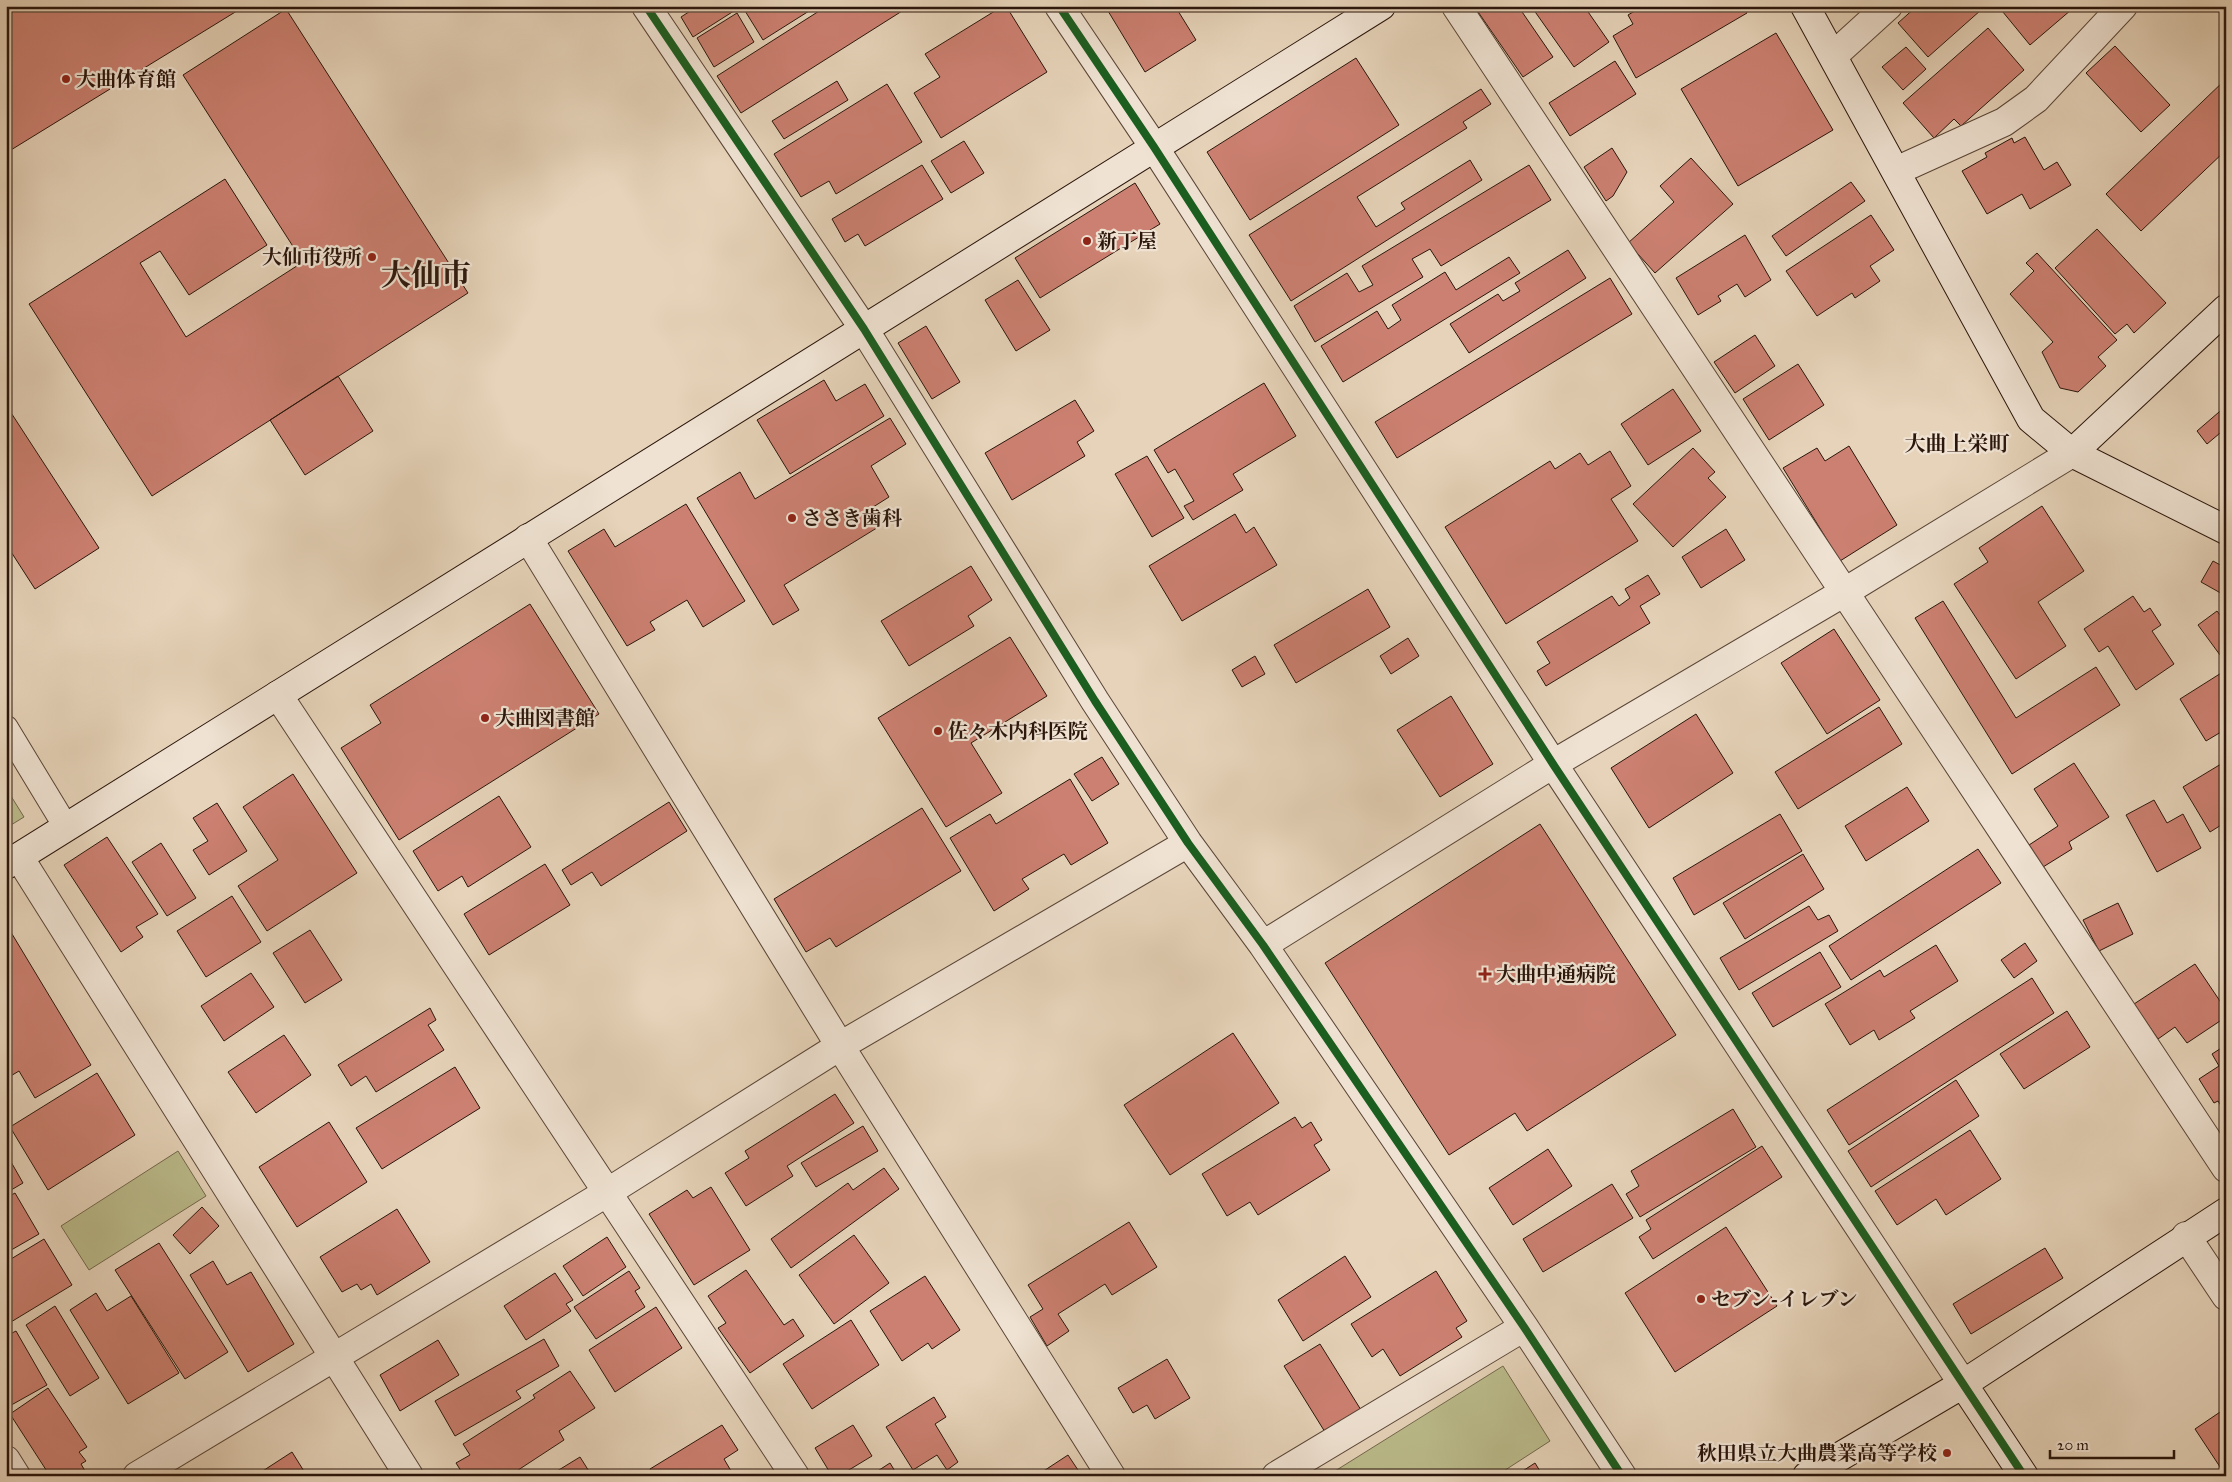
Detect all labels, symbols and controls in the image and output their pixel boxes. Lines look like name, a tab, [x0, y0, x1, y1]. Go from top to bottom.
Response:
place label: 大曲体育館	[76, 67, 176, 91]
marker: 大曲体育館	[60, 73, 72, 85]
place label: 新丁屋	[1097, 229, 1157, 253]
marker: 新丁屋	[1081, 235, 1093, 247]
place label: 大仙市役所	[262, 245, 362, 269]
marker: 大仙市役所	[366, 251, 378, 263]
district label: 大仙市	[381, 257, 471, 293]
district label: 大曲上栄町	[1905, 431, 2010, 457]
place label: ささき歯科	[802, 506, 902, 530]
marker: ささき歯科	[786, 512, 798, 524]
place label: 大曲図書館	[495, 706, 595, 730]
marker: 大曲図書館	[479, 712, 491, 724]
place label: 佐々木内科医院	[948, 719, 1088, 743]
marker: 佐々木内科医院	[932, 725, 944, 737]
place label: 大曲中通病院	[1496, 962, 1616, 986]
marker: 大曲中通病院	[1478, 967, 1492, 981]
place label: セブン-イレブン	[1711, 1287, 1858, 1311]
marker: セブン-イレブン	[1695, 1293, 1707, 1305]
scale bar	[2050, 1427, 2173, 1459]
text: 20 m	[2057, 1436, 2089, 1454]
place label: 秋田県立大曲農業高等学校	[1697, 1441, 1937, 1465]
marker: 秋田県立大曲農業高等学校	[1941, 1447, 1953, 1459]

